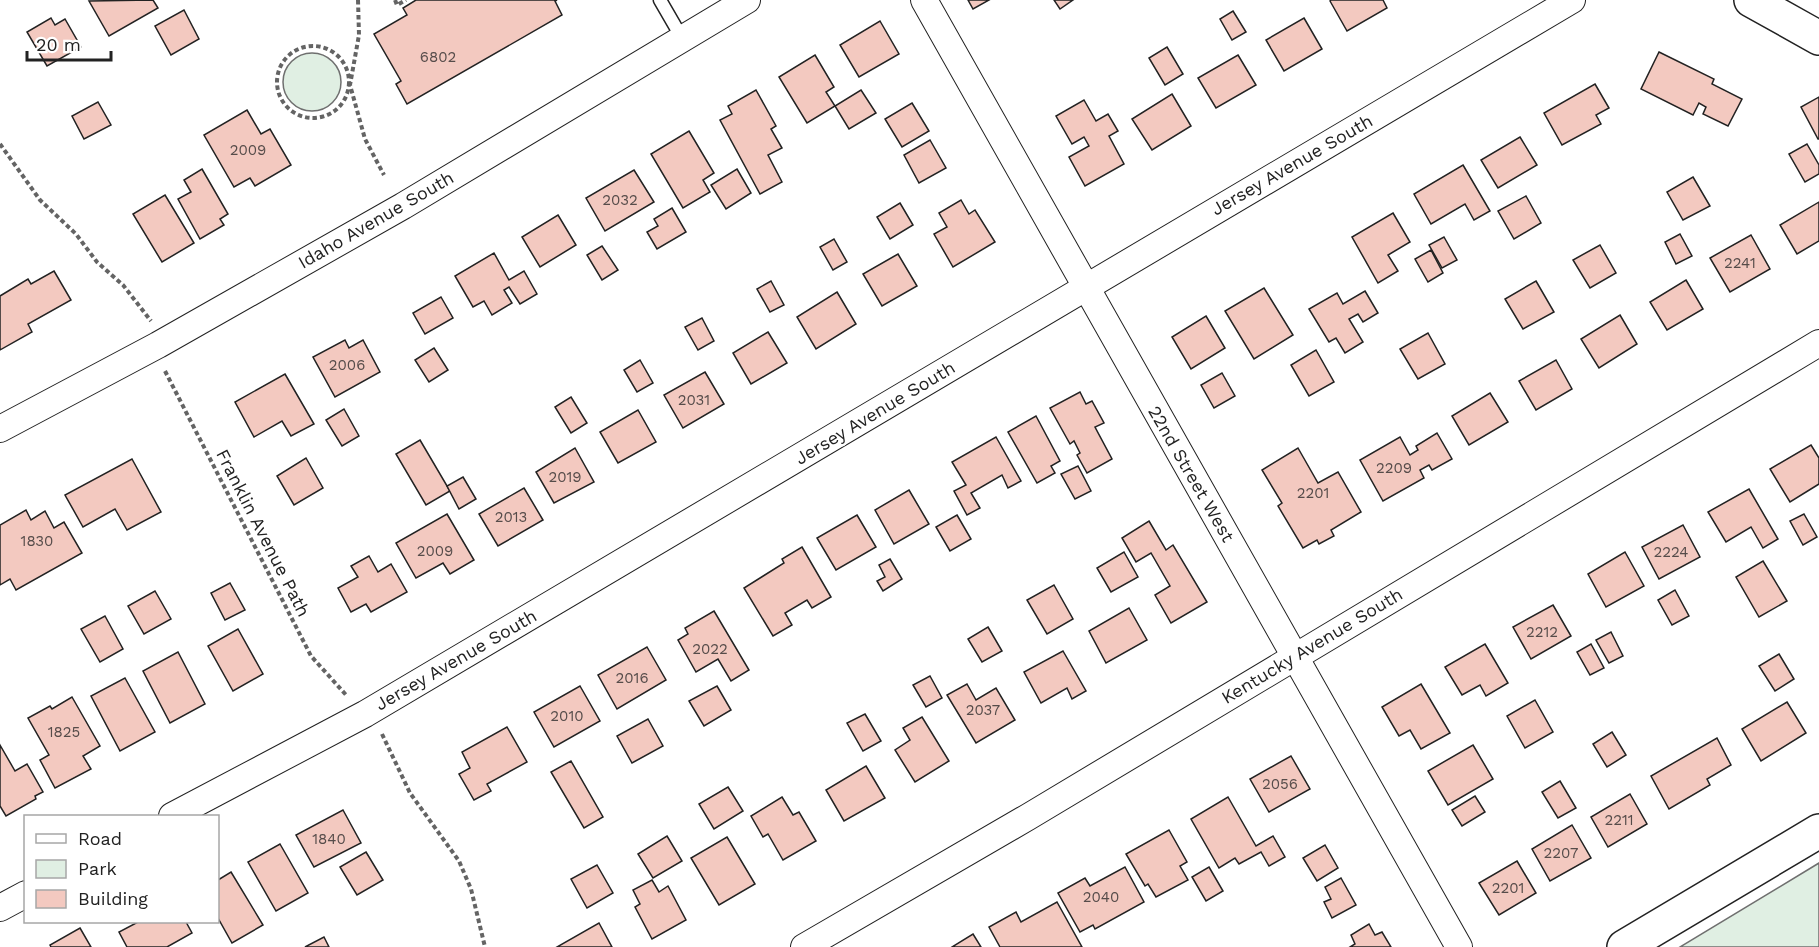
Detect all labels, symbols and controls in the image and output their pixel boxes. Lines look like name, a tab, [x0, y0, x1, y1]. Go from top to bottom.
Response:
scale bar	[27, 24, 111, 62]
text: 20 m	[36, 34, 81, 55]
house number: 6802	[420, 48, 456, 66]
street label: Jersey Avenue South	[1207, 110, 1376, 219]
house number: 2009	[230, 141, 266, 159]
street label: Idaho Avenue South	[294, 166, 457, 273]
house number: 2032	[602, 191, 638, 209]
house number: 2241	[1724, 254, 1756, 272]
house number: 2006	[329, 356, 365, 374]
street label: Jersey Avenue South	[791, 356, 959, 469]
house number: 2031	[678, 391, 710, 409]
street label: 22nd Street West	[1144, 402, 1239, 546]
street label: Franklin Avenue Path	[212, 446, 315, 620]
house number: 2209	[1376, 459, 1412, 477]
house number: 2019	[548, 468, 582, 486]
house number: 2201	[1297, 484, 1329, 502]
house number: 2013	[495, 508, 527, 526]
house number: 1830	[21, 532, 53, 550]
house number: 2009	[417, 542, 453, 560]
house number: 2224	[1654, 543, 1688, 561]
street label: Kentucky Avenue South	[1217, 583, 1406, 708]
street label: Jersey Avenue South	[371, 605, 540, 714]
house number: 2212	[1526, 623, 1558, 641]
house number: 2022	[692, 640, 728, 658]
house number: 2016	[615, 669, 649, 687]
house number: 2037	[966, 701, 1000, 719]
house number: 2010	[550, 707, 584, 725]
house number: 1825	[48, 723, 80, 741]
house number: 2056	[1262, 775, 1298, 793]
house number: 2211	[1604, 811, 1634, 829]
legend	[24, 815, 219, 923]
text: Road	[78, 828, 122, 849]
house number: 1840	[312, 830, 346, 848]
house number: 2207	[1544, 844, 1578, 862]
text: Park	[78, 858, 117, 879]
house number: 2201	[1492, 879, 1524, 897]
text: Building	[78, 888, 148, 909]
house number: 2040	[1083, 888, 1119, 906]

